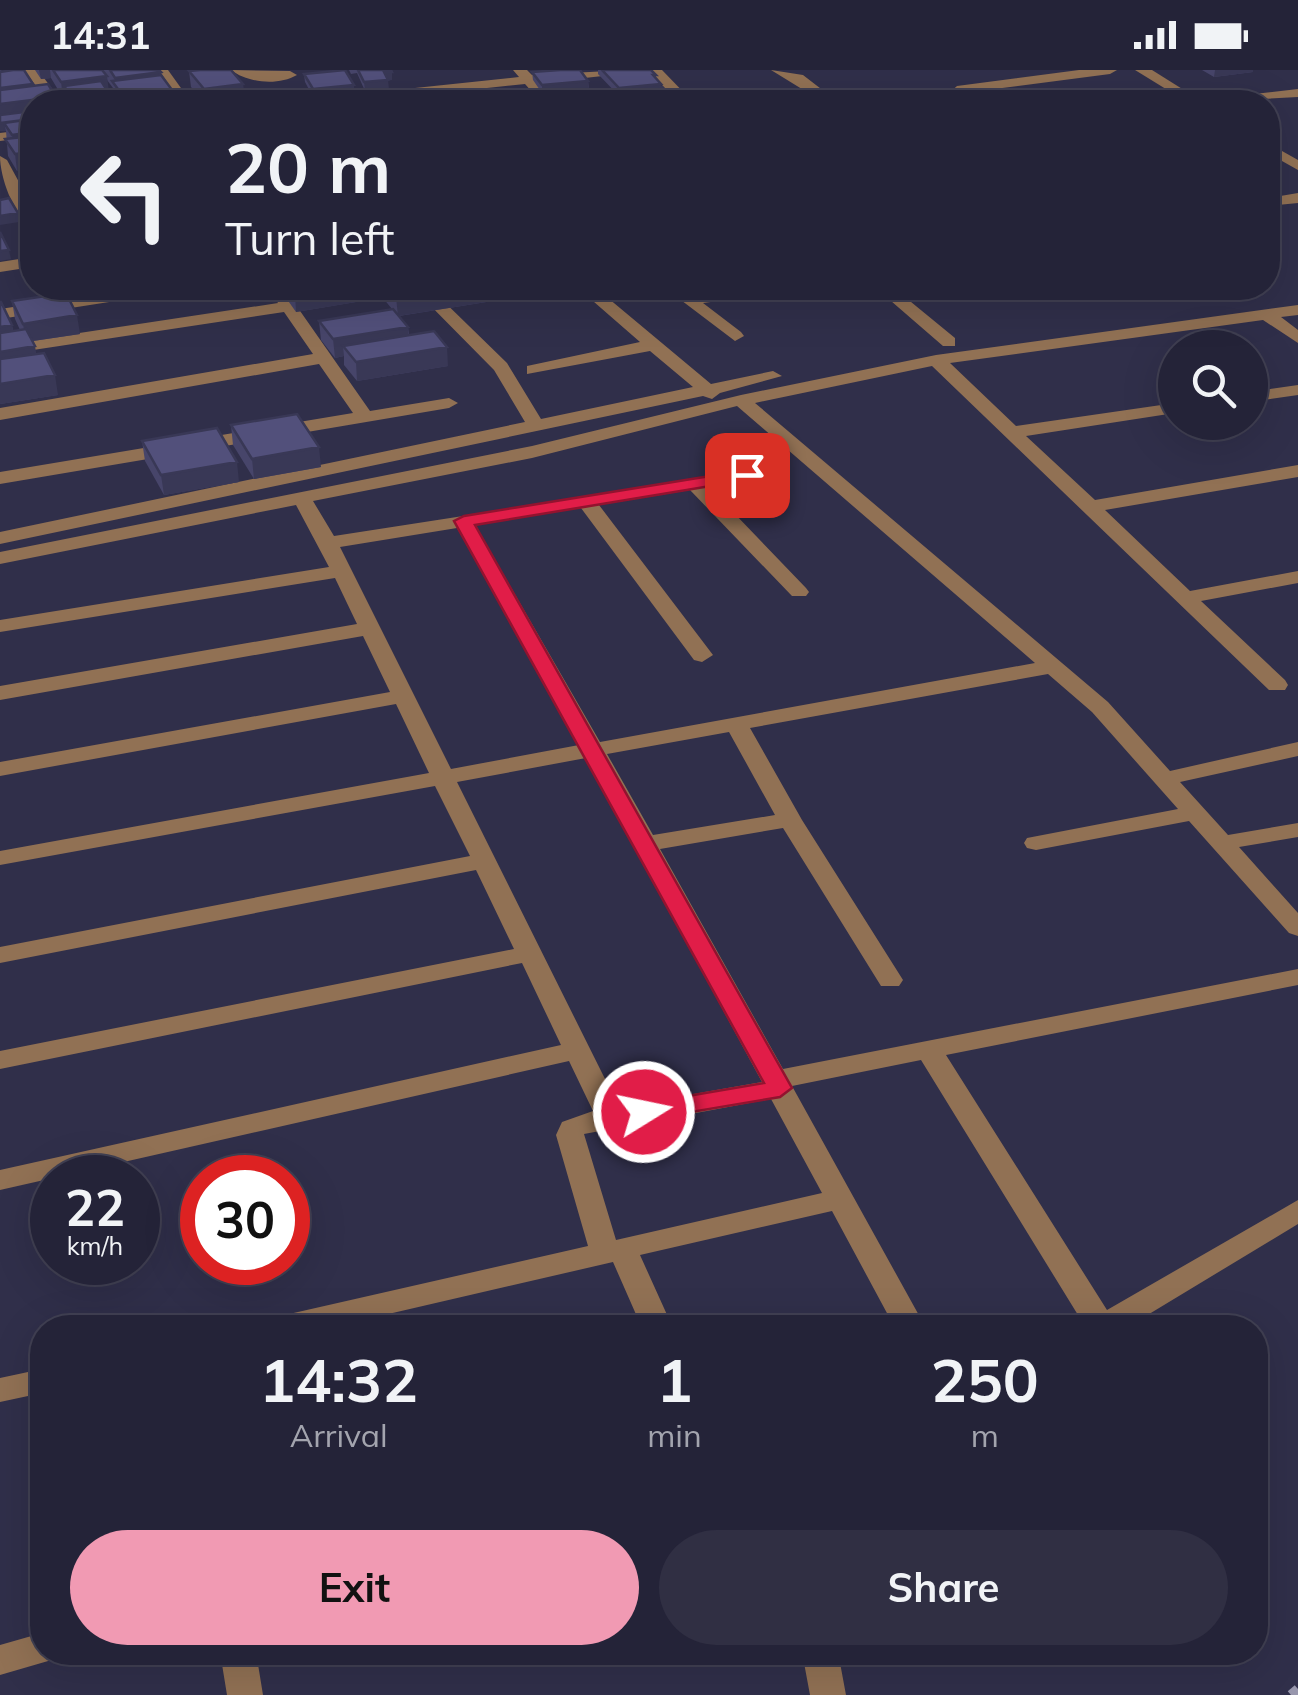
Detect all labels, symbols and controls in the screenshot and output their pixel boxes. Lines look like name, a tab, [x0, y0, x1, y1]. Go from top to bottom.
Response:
text: 14:31	[50, 11, 151, 59]
text: 20 m	[225, 123, 391, 211]
icon: left	[60, 130, 190, 260]
text: Turn left	[225, 210, 394, 266]
map controls	[1158, 330, 1268, 440]
button: search	[1158, 330, 1268, 440]
pin	[705, 433, 790, 518]
icon: arrive	[720, 448, 775, 503]
position arrow	[592, 1060, 696, 1164]
speed limit sign: 30	[180, 1155, 310, 1285]
text: 22	[65, 1176, 125, 1239]
text: km/h	[67, 1230, 123, 1261]
text: 14:32	[259, 1342, 418, 1417]
text: 1	[656, 1342, 692, 1417]
text: 250	[931, 1342, 1039, 1417]
text: Arrival	[290, 1415, 388, 1455]
text: min	[647, 1415, 702, 1455]
text: m	[971, 1415, 999, 1455]
button: Exit	[70, 1530, 639, 1645]
button: Share	[659, 1530, 1228, 1645]

